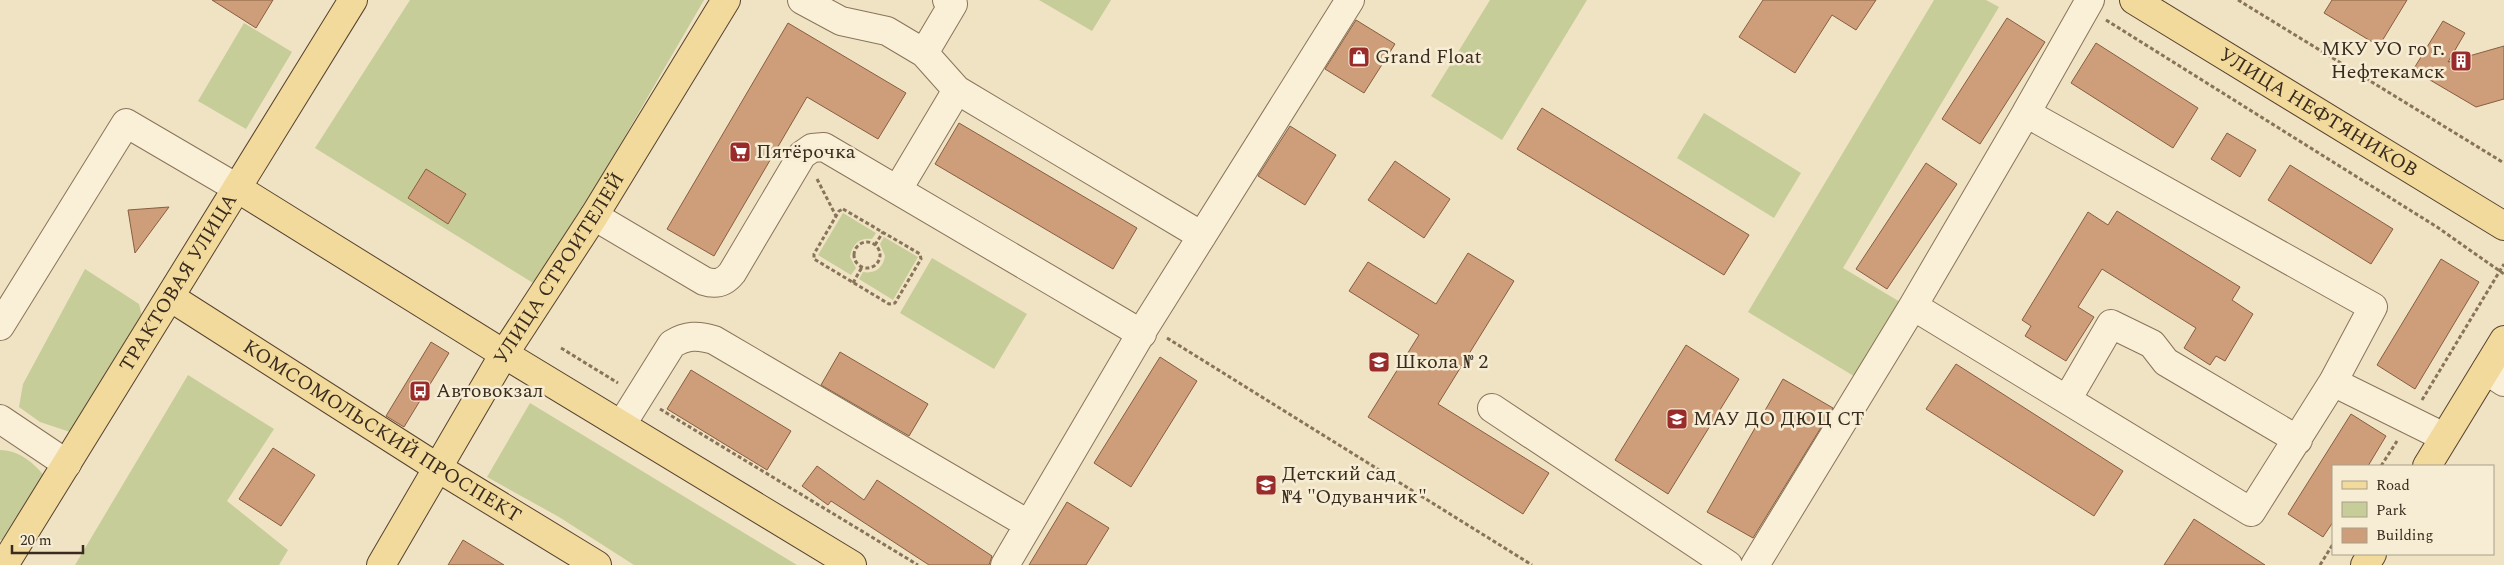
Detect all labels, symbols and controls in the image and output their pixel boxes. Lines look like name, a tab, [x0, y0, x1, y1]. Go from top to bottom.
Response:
place label: МКУ УО го г. Нефтекамск	[2321, 34, 2445, 87]
street label: УЛИЦА НЕФТЯНИКОВ	[2213, 40, 2424, 185]
place label: Grand Float	[1375, 42, 1482, 72]
shop icon: Grand Float	[1347, 45, 1371, 69]
building icon: МКУ УО го г. Нефтекамск	[2449, 49, 2473, 73]
place label: Пятёрочка	[756, 137, 856, 167]
supermarket icon: Пятёрочка	[728, 140, 752, 164]
street label: УЛИЦА СТРОИТЕЛЕЙ	[486, 167, 632, 370]
street label: ТРАКТОВАЯ УЛИЦА	[112, 187, 245, 378]
street label: КОМСОМОЛЬСКИЙ ПРОСПЕКТ	[237, 332, 527, 530]
place label: Школа № 2	[1395, 347, 1488, 377]
school or university icon: Школа № 2	[1367, 350, 1391, 374]
place label: Автовокзал	[436, 376, 544, 406]
bus stop icon: Автовокзал	[408, 379, 432, 403]
place label: МАУ ДО ДЮЦ СТ	[1693, 404, 1865, 434]
school or university icon: МАУ ДО ДЮЦ СТ	[1665, 407, 1689, 431]
place label: Детский сад №4 "Одуванчик"	[1282, 459, 1427, 512]
legend	[2332, 465, 2494, 555]
school or university icon: Детский сад №4 "Одуванчик"	[1254, 473, 1278, 497]
text: Road	[2376, 474, 2410, 497]
text: Park	[2376, 499, 2407, 522]
scale bar	[12, 522, 84, 554]
text: Building	[2376, 524, 2433, 547]
text: 20 m	[20, 529, 52, 552]

